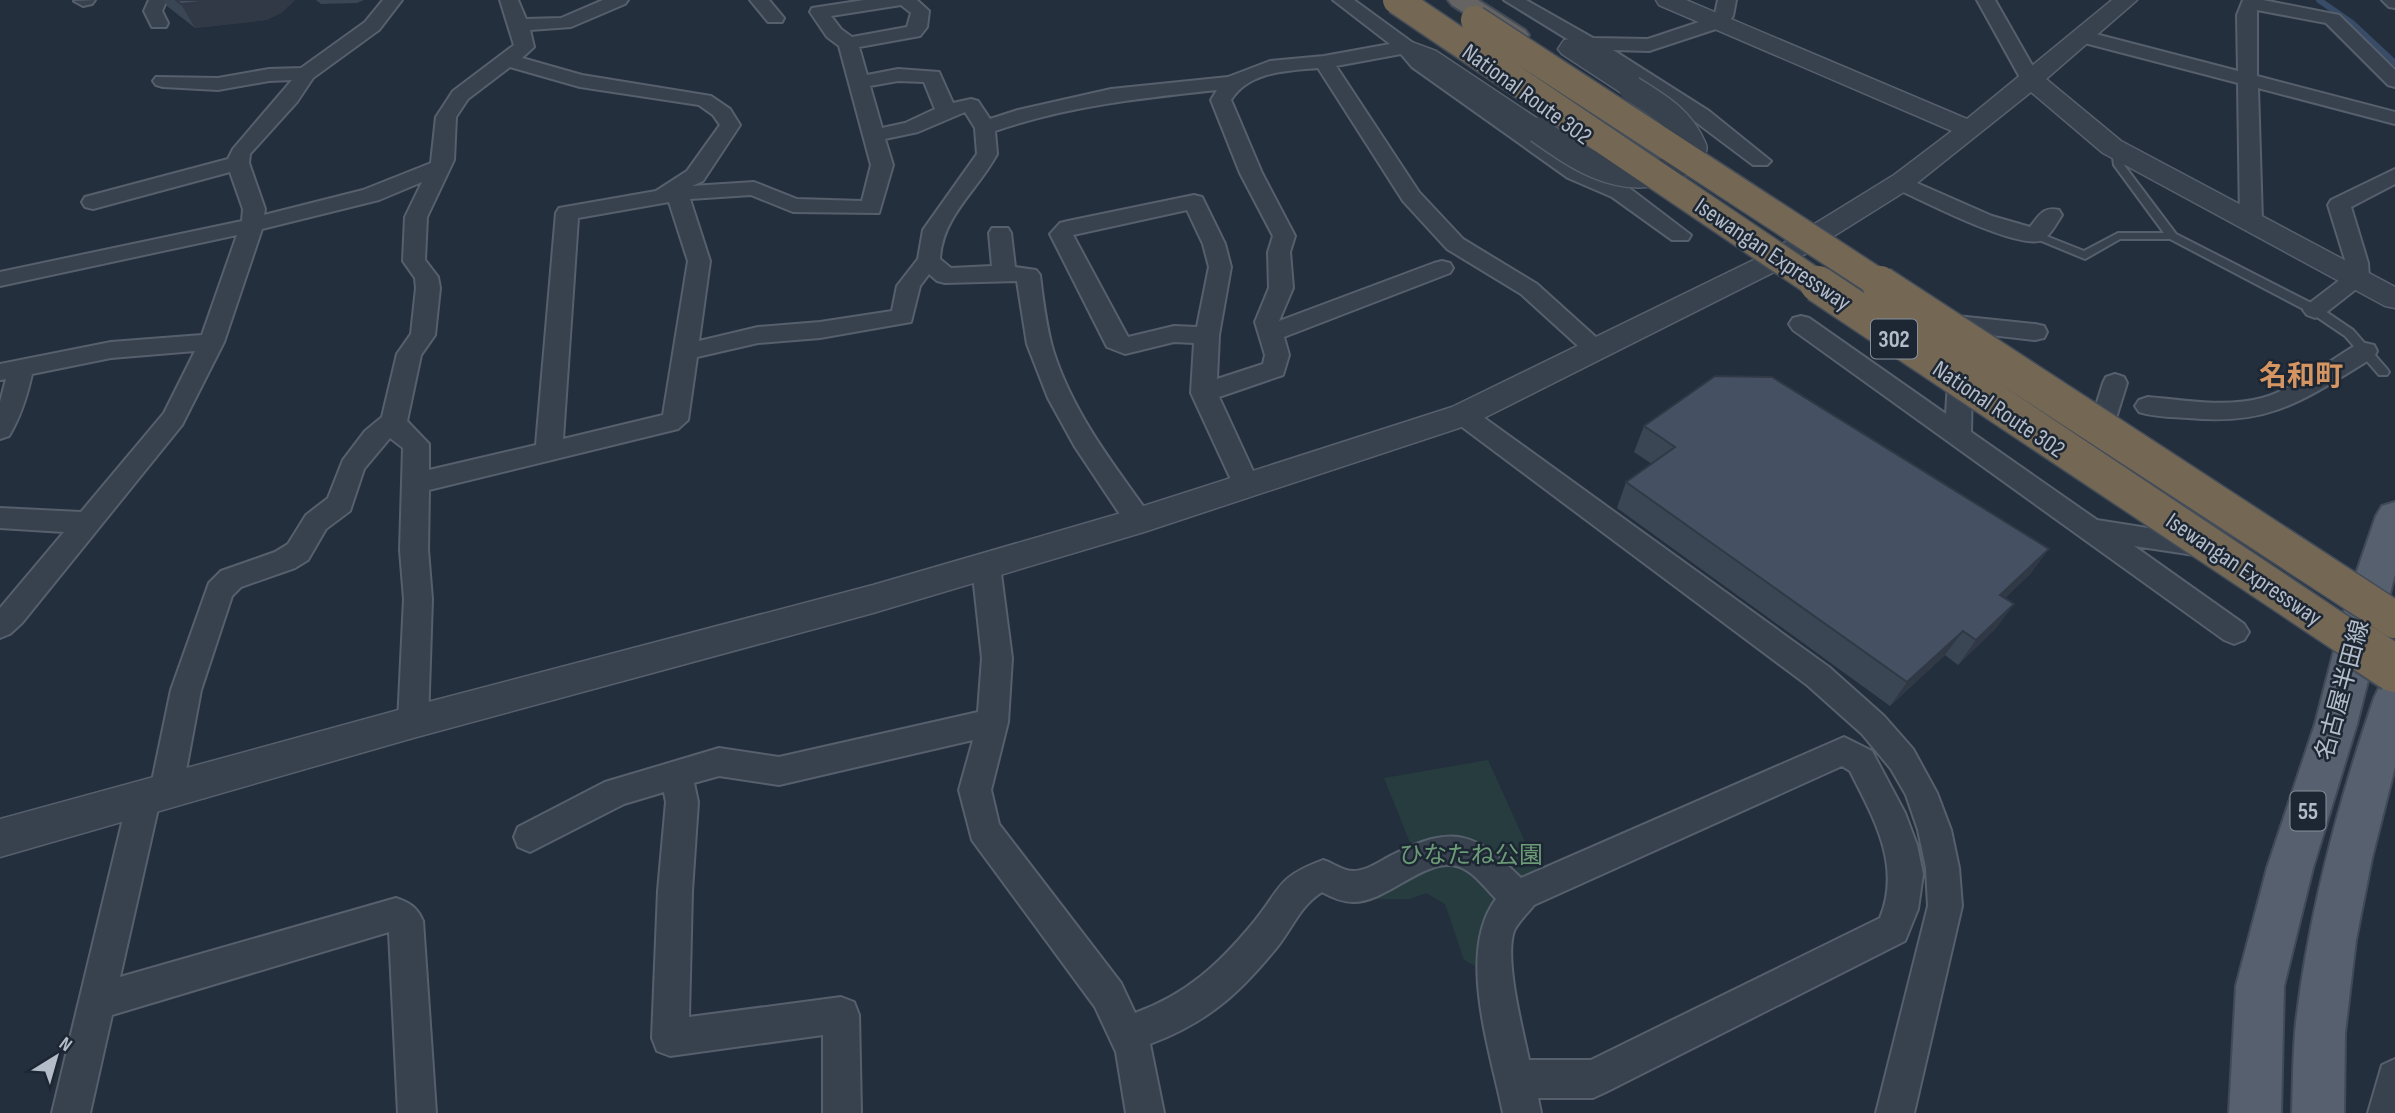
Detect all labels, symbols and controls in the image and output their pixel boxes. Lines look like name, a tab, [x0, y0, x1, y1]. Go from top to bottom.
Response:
street label: National Route 302	[1456, 38, 1597, 151]
street label: Isewangan Expressway	[1689, 192, 1856, 317]
road number: 302	[1871, 320, 1917, 358]
street label: National Route 302	[1927, 355, 2070, 464]
district label: 名和町	[2259, 360, 2343, 393]
street label: Isewangan Expressway	[2160, 507, 2327, 632]
street label: 名古屋半田線	[2310, 617, 2375, 763]
road number: 55	[2290, 792, 2326, 831]
park label: ひなたね公園	[1399, 841, 1543, 870]
north arrow	[21, 1022, 91, 1092]
text: N	[54, 1032, 76, 1057]

